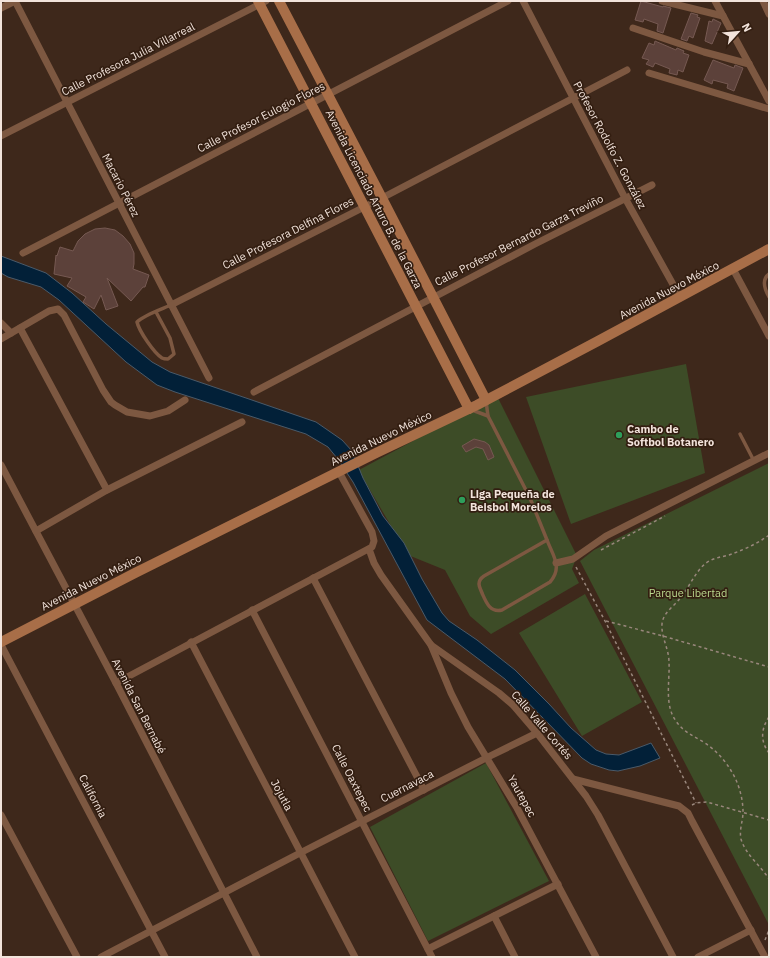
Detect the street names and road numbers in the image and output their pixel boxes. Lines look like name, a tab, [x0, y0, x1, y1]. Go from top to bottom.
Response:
street label: Calle Profesora Julia Villarreal	[59, 19, 197, 99]
street label: Calle Profesor Eulogio Flores	[195, 79, 327, 155]
street label: Profesor Rodolfo Z. González	[570, 79, 650, 211]
street label: Avenida Licenciado Arturo B. de la Garza	[323, 107, 425, 291]
street label: Macario Pérez	[99, 151, 143, 219]
street label: Calle Profesor Bernardo Garza Treviño	[432, 191, 606, 289]
street label: Calle Profesora Delfina Flores	[220, 194, 356, 272]
street label: Avenida Nuevo México	[617, 258, 721, 322]
street label: Avenida Nuevo México	[328, 407, 434, 469]
street label: Avenida Nuevo México	[38, 551, 144, 613]
street label: Avenida San Bernabé	[109, 656, 169, 756]
street label: Calle Valle Cortés	[508, 688, 576, 762]
street label: Calle Oaxtepec	[329, 742, 375, 815]
street label: Cuernavaca	[378, 767, 436, 805]
street label: California	[76, 772, 110, 820]
street label: Yautepec	[505, 773, 539, 820]
street label: Jojutla	[268, 777, 296, 813]

